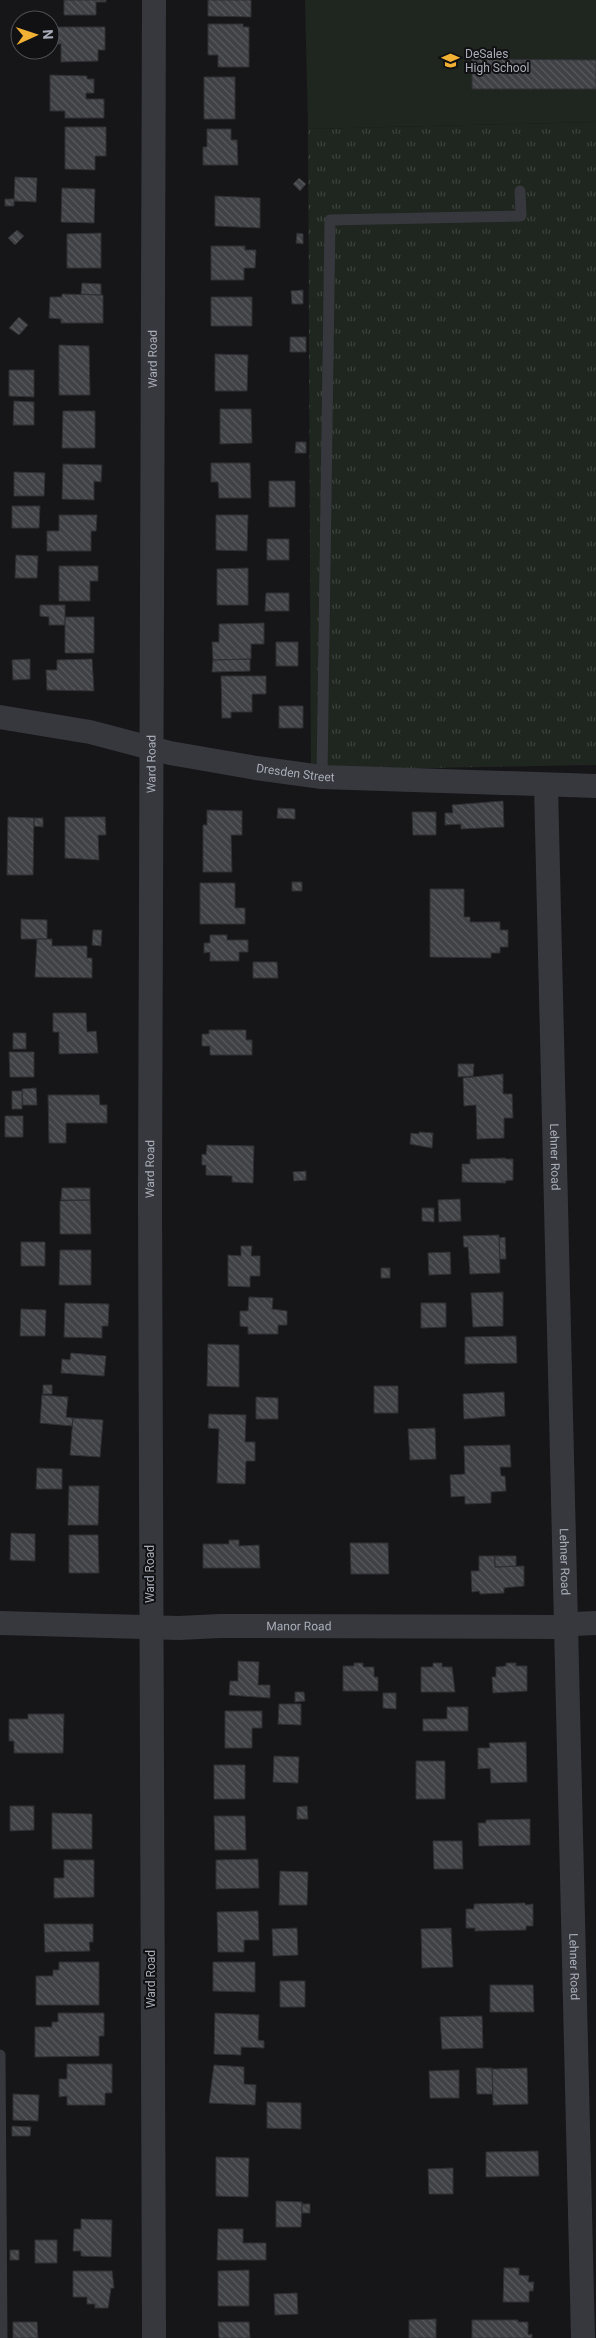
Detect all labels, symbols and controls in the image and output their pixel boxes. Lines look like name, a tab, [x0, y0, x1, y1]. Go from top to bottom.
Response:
north arrow	[10, 10, 60, 60]
text: N	[40, 29, 56, 40]
place label: DeSales High School	[465, 47, 529, 75]
school or university icon: DeSales High School	[441, 51, 461, 71]
street label: Ward Road	[146, 330, 160, 388]
street label: Ward Road	[144, 735, 159, 793]
street label: Dresden Street	[255, 761, 335, 784]
street label: Lehner Road	[547, 1123, 563, 1191]
street label: Ward Road	[143, 1140, 157, 1198]
street label: Lehner Road	[557, 1528, 572, 1595]
street label: Ward Road	[143, 1545, 157, 1603]
street label: Manor Road	[266, 1619, 331, 1633]
street label: Lehner Road	[566, 1933, 582, 2000]
street label: Ward Road	[144, 1950, 158, 2008]

